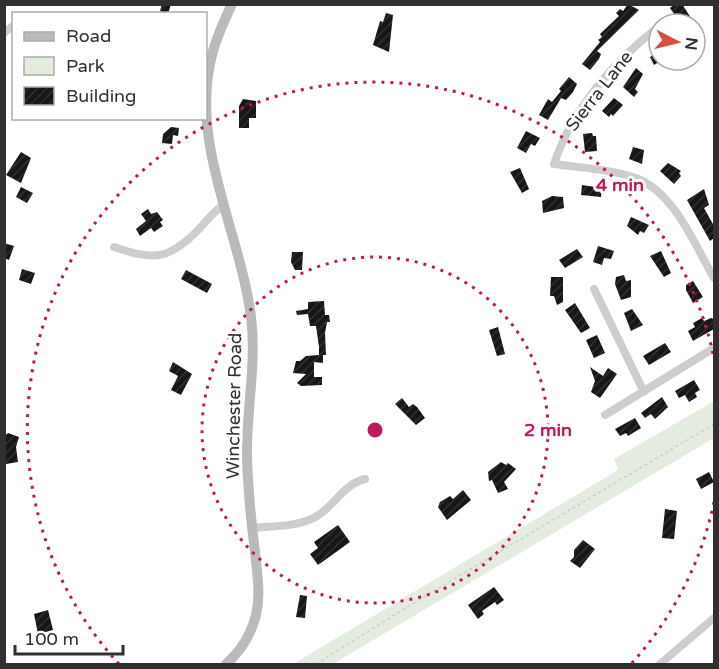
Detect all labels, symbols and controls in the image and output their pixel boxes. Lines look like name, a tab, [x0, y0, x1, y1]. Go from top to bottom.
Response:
legend	[12, 12, 207, 120]
north arrow	[647, 12, 707, 72]
text: Road	[66, 25, 111, 47]
text: N	[680, 36, 702, 51]
street label: Sierra Lane	[561, 46, 637, 136]
text: Park	[66, 55, 105, 77]
text: Building	[66, 85, 136, 107]
text: 4 min	[596, 174, 644, 196]
street label: Winchester Road	[222, 333, 246, 479]
text: 2 min	[524, 419, 572, 441]
centre of rings	[365, 420, 385, 440]
scale bar	[15, 618, 123, 656]
text: 100 m	[24, 628, 79, 650]

